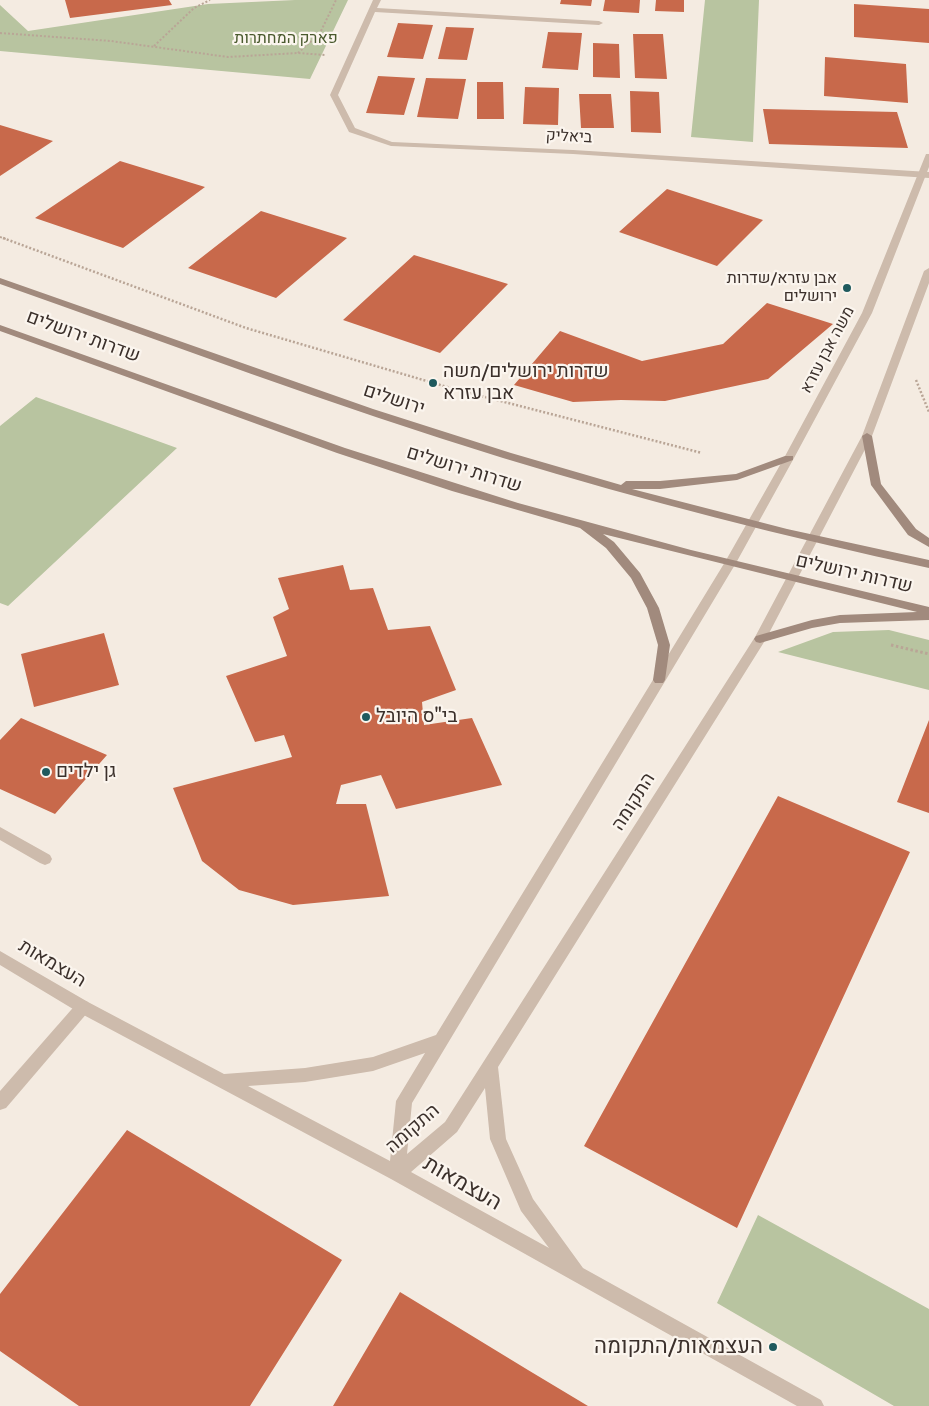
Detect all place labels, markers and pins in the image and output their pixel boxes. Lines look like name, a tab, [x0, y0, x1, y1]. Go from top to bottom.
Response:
place label: אבן עזרא/שדרות ירושלים	[727, 269, 837, 307]
marker: אבן עזרא/שדרות ירושלים	[841, 282, 853, 294]
place label: שדרות ירושלים/משה אבן עזרא	[443, 361, 609, 405]
marker: שדרות ירושלים/משה אבן עזרא	[427, 377, 439, 389]
place label: בי"ס היובל	[376, 706, 458, 728]
marker: בי"ס היובל	[360, 711, 372, 723]
place label: גן ילדים	[56, 761, 116, 783]
marker: גן ילדים	[40, 766, 52, 778]
place label: העצמאות/התקומה	[594, 1334, 763, 1360]
marker: העצמאות/התקומה	[767, 1341, 779, 1353]

